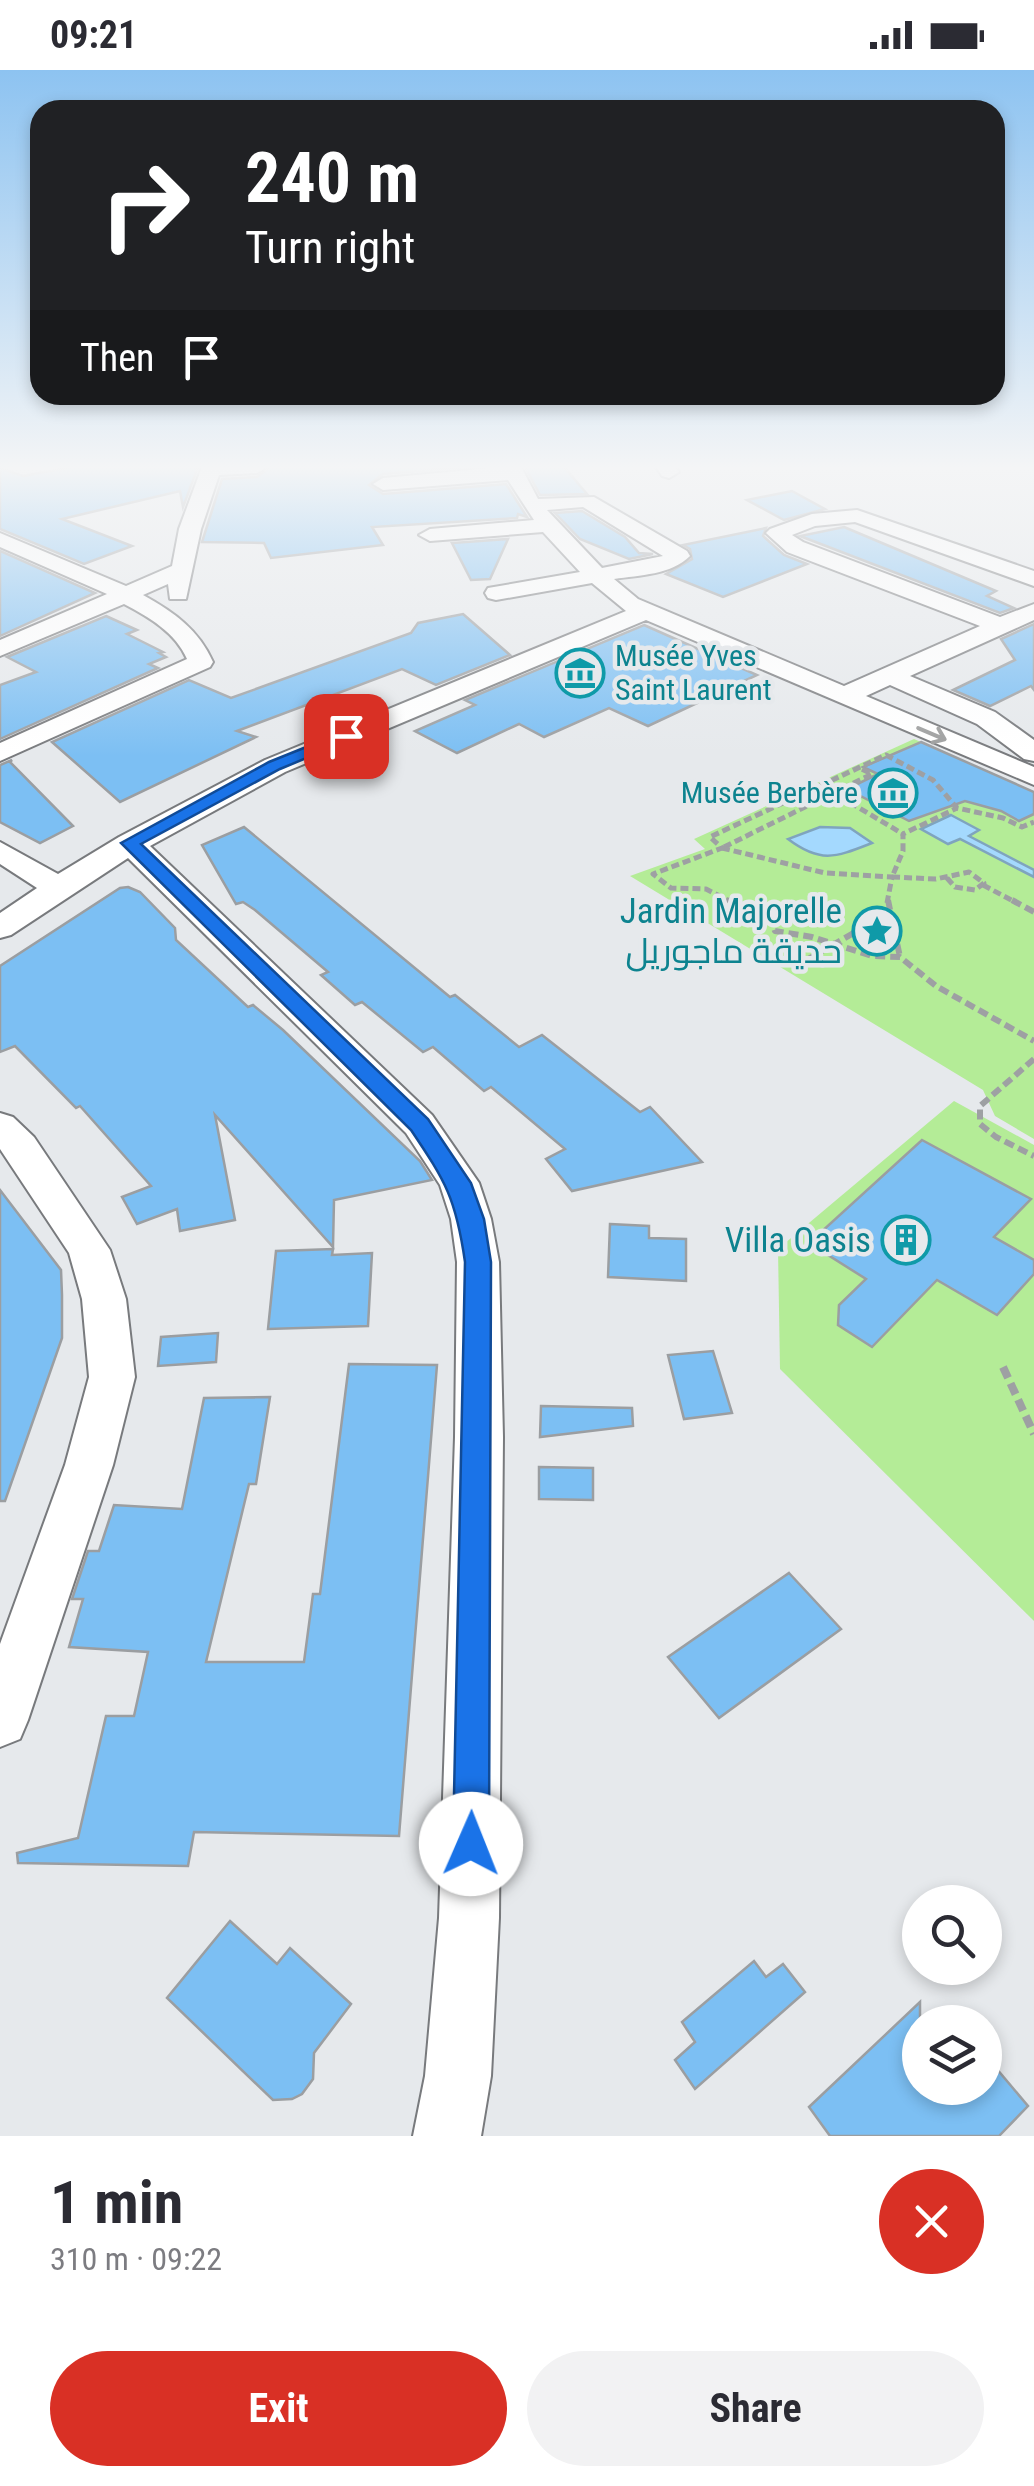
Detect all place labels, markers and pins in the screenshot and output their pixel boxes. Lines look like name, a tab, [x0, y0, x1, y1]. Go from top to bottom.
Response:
place label: Musée Yves Saint Laurent	[615, 638, 772, 707]
museum icon: Musée Yves Saint Laurent	[554, 647, 606, 699]
pin	[304, 694, 389, 779]
museum icon: Musée Berbère	[867, 767, 919, 819]
place label: Musée Berbère	[681, 775, 858, 810]
place label: Jardin Majorelle حديقة ماجوريل	[620, 891, 842, 972]
place icon: Jardin Majorelle حديقة ماجوريل	[851, 905, 903, 957]
building icon: Villa Oasis	[880, 1214, 932, 1266]
place label: Villa Oasis	[725, 1220, 871, 1261]

